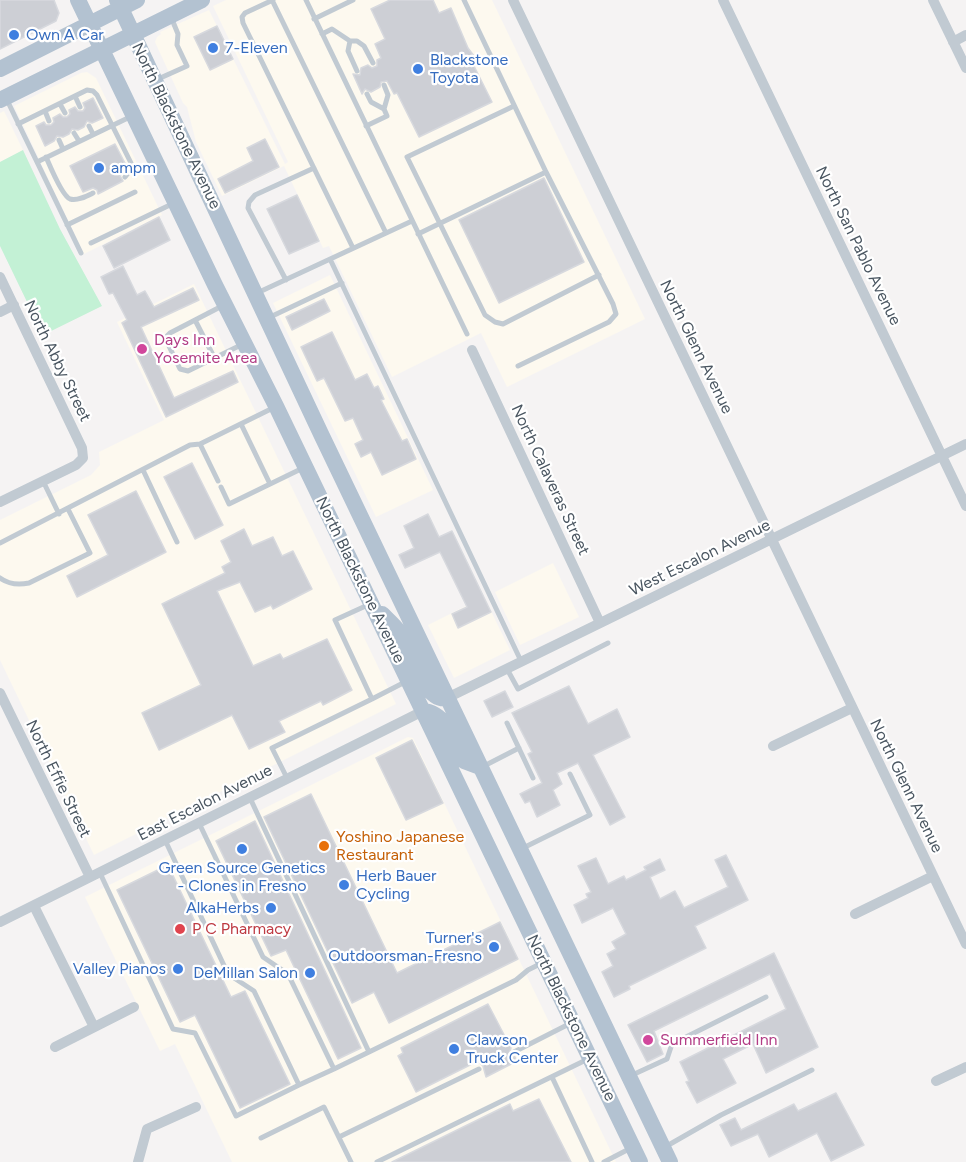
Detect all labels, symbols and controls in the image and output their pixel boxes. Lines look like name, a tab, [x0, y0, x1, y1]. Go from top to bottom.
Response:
place label: Own A Car	[26, 25, 104, 45]
marker: Own A Car	[7, 28, 21, 42]
place label: 7-Eleven	[225, 38, 288, 58]
street label: North Blackstone Avenue	[127, 40, 225, 212]
marker: 7-Eleven	[206, 41, 220, 55]
place label: Blackstone Toyota	[430, 50, 508, 88]
marker: Blackstone Toyota	[411, 62, 425, 76]
place label: ampm	[111, 158, 156, 178]
marker: ampm	[92, 161, 106, 175]
street label: North San Pablo Avenue	[811, 163, 905, 329]
street label: North Glenn Avenue	[655, 277, 737, 417]
street label: North Abby Street	[19, 297, 95, 425]
place label: Days Inn Yosemite Area	[154, 330, 257, 368]
marker: Days Inn Yosemite Area	[135, 342, 149, 356]
street label: North Calaveras Street	[507, 402, 593, 558]
street label: North Blackstone Avenue	[311, 494, 409, 666]
street label: West Escalon Avenue	[626, 516, 774, 600]
street label: North Glenn Avenue	[865, 716, 947, 856]
street label: North Effie Street	[21, 717, 95, 841]
street label: East Escalon Avenue	[134, 761, 276, 845]
place label: Yoshino Japanese Restaurant	[336, 827, 464, 865]
marker: Yoshino Japanese Restaurant	[317, 839, 331, 853]
marker: Green Source Genetics - Clones in Fresno	[235, 842, 249, 856]
place label: Green Source Genetics - Clones in Fresno	[158, 858, 326, 896]
place label: Herb Bauer Cycling	[356, 866, 436, 904]
marker: Herb Bauer Cycling	[337, 878, 351, 892]
place label: AlkaHerbs	[186, 898, 259, 918]
marker: AlkaHerbs	[264, 901, 278, 915]
place label: P C Pharmacy	[192, 919, 291, 939]
marker: P C Pharmacy	[173, 922, 187, 936]
place label: Turner's Outdoorsman-Fresno	[328, 928, 482, 966]
street label: North Blackstone Avenue	[522, 932, 620, 1104]
marker: Turner's Outdoorsman-Fresno	[487, 940, 501, 954]
place label: Valley Pianos	[73, 959, 166, 979]
marker: Valley Pianos	[171, 962, 185, 976]
place label: DeMillan Salon	[193, 963, 298, 983]
marker: DeMillan Salon	[303, 966, 317, 980]
place label: Clawson Truck Center	[466, 1030, 558, 1068]
place label: Summerfield Inn	[660, 1030, 778, 1050]
marker: Summerfield Inn	[641, 1033, 655, 1047]
marker: Clawson Truck Center	[447, 1042, 461, 1056]

